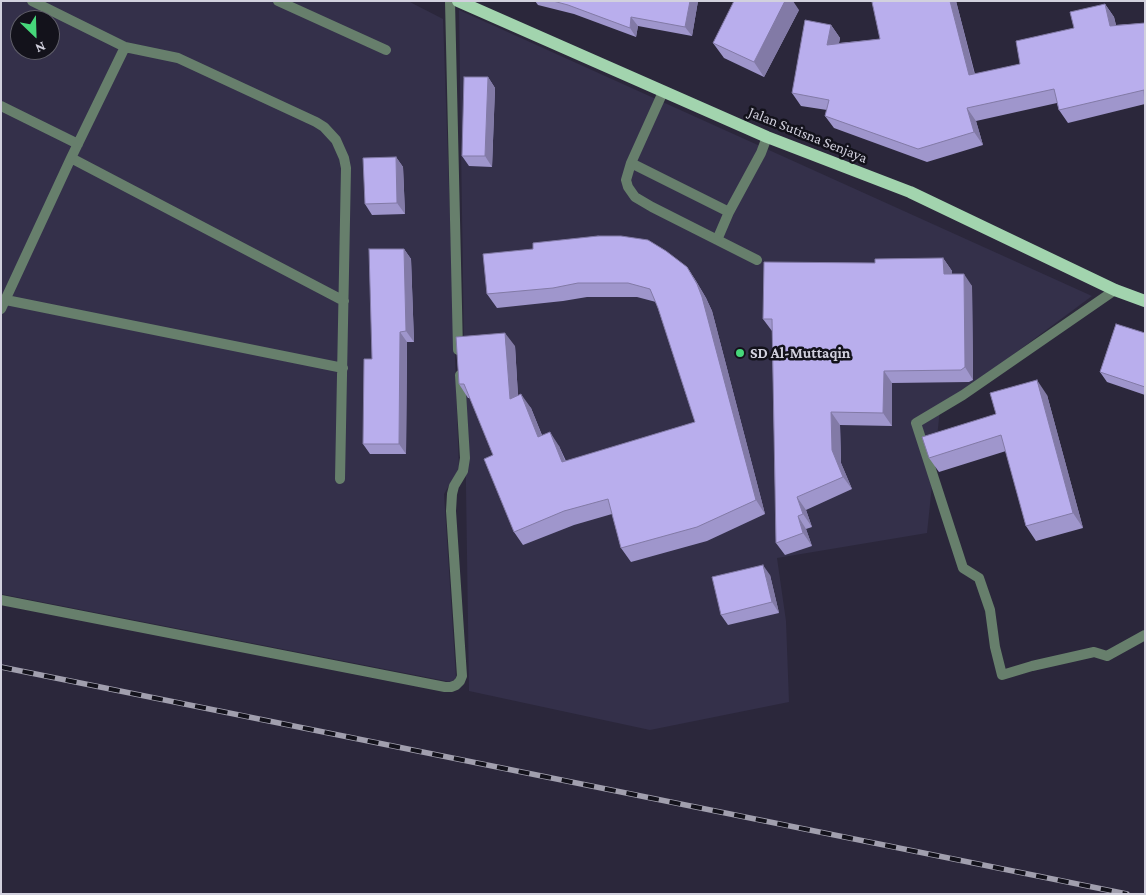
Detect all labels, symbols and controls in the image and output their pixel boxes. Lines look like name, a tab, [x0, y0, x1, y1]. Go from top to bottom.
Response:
north arrow	[10, 10, 60, 60]
text: N	[33, 39, 48, 57]
street label: Jalan Sutisna Senjaya	[746, 103, 870, 167]
place label: SD Al-Muttaqin	[750, 344, 850, 362]
marker: SD Al-Muttaqin	[734, 347, 746, 359]

